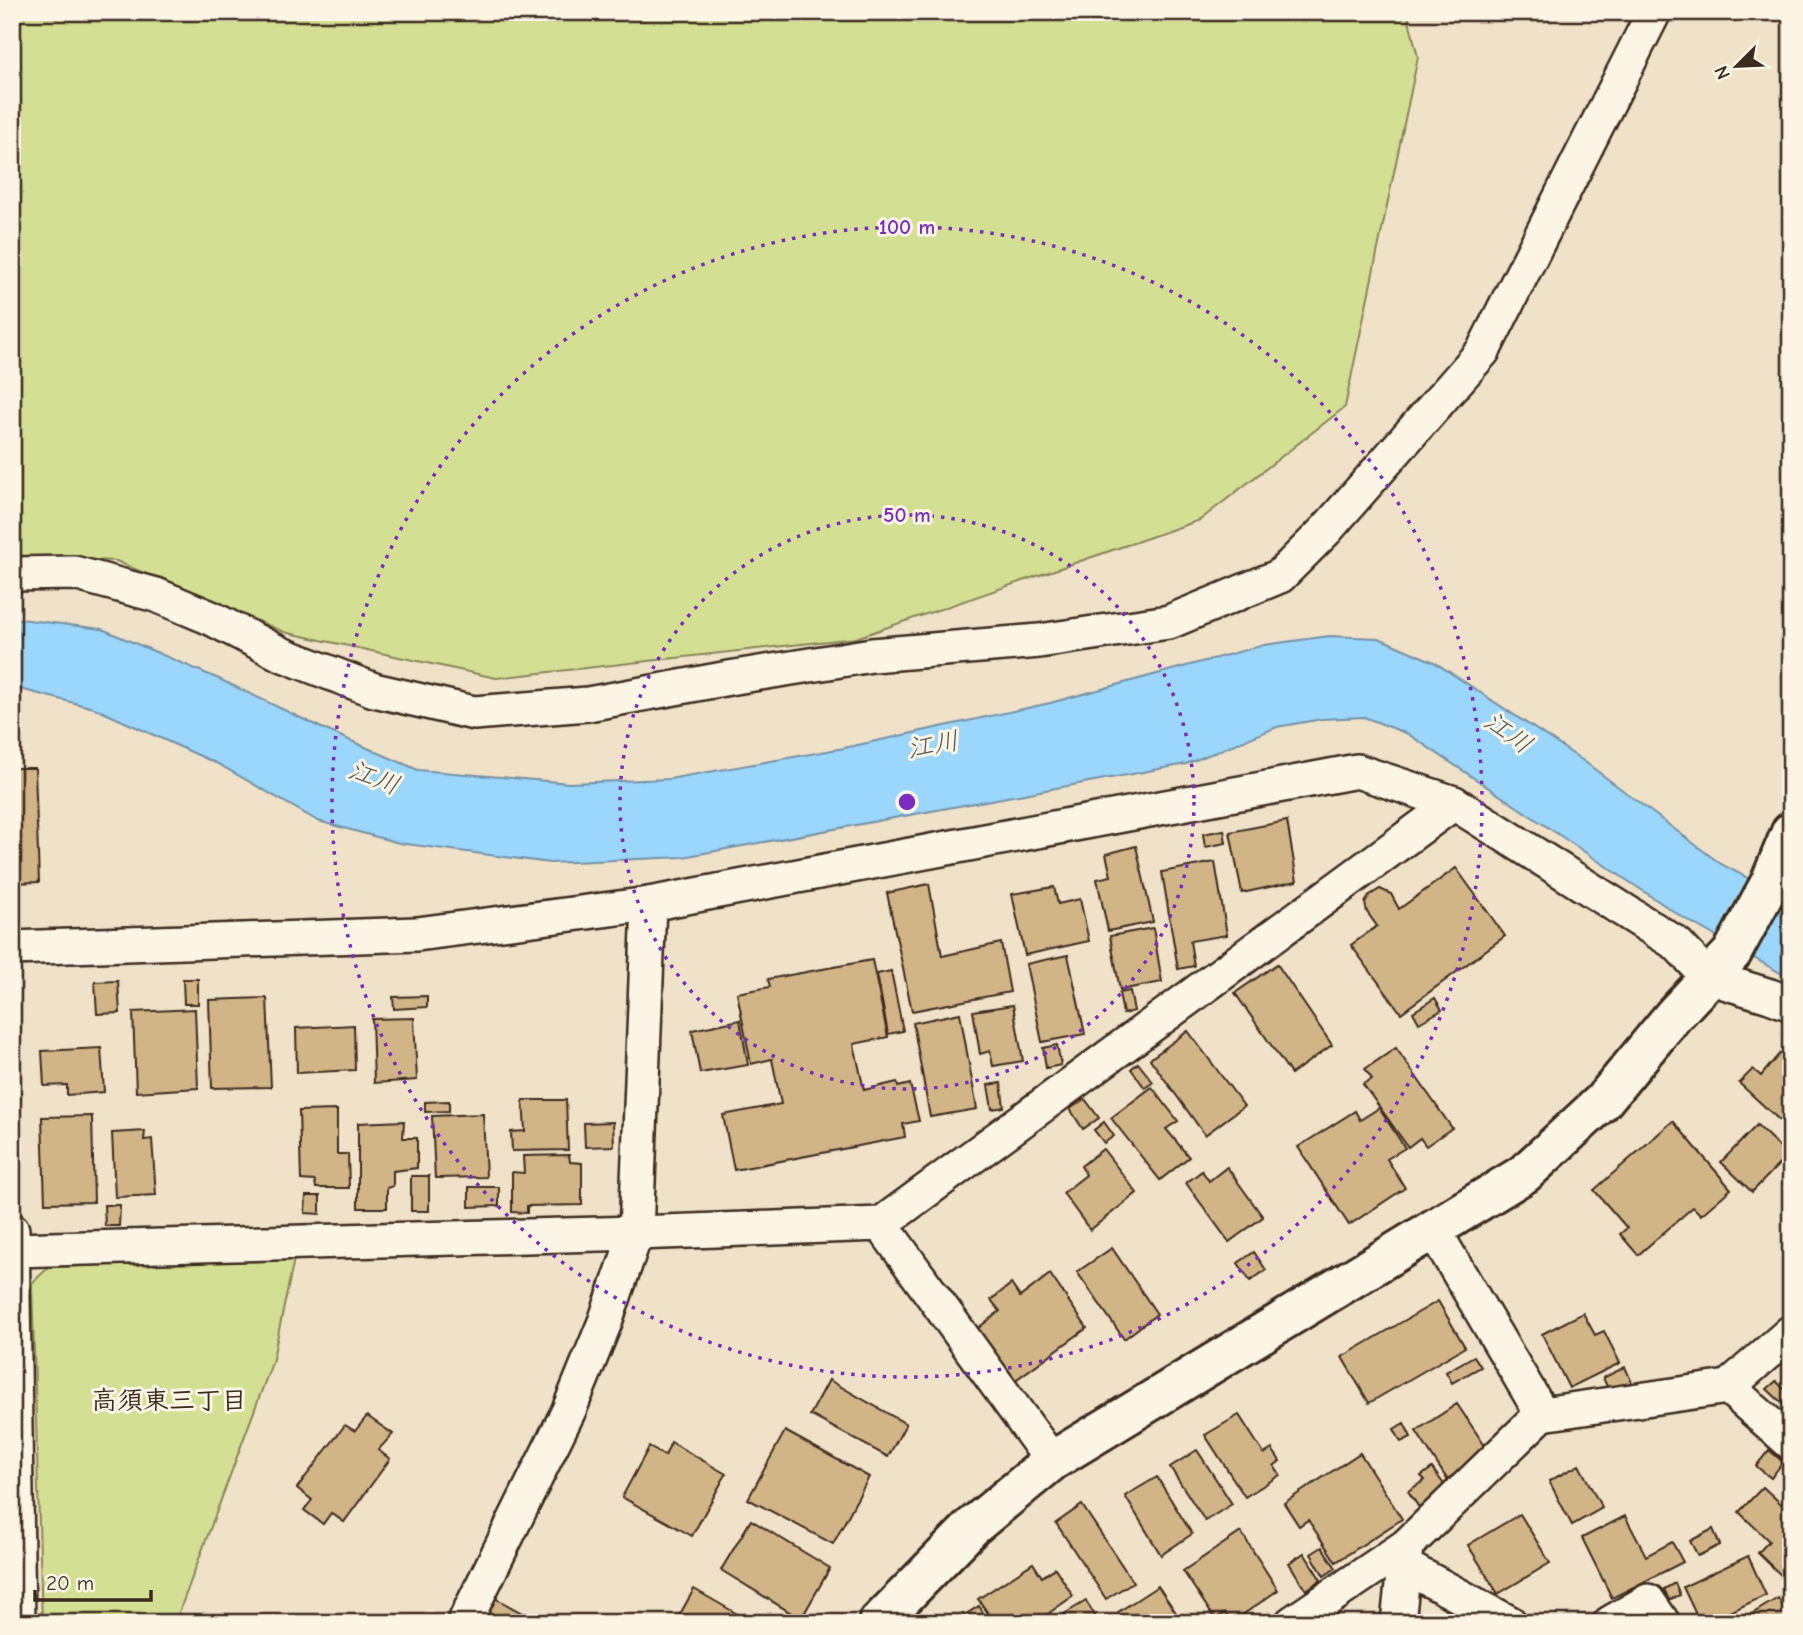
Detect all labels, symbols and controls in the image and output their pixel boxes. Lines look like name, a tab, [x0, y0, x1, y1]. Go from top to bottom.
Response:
north arrow	[1702, 32, 1772, 102]
text: N	[1710, 62, 1735, 83]
text: 100 m	[879, 215, 935, 239]
text: 50 m	[883, 503, 931, 527]
water label: 江川	[1478, 706, 1538, 760]
water label: 江川	[905, 726, 961, 764]
water label: 江川	[344, 755, 404, 801]
centre of rings	[895, 790, 919, 814]
district label: 高須東三丁目	[91, 1386, 247, 1416]
scale bar	[35, 1558, 150, 1602]
text: 20 m	[46, 1571, 94, 1595]

